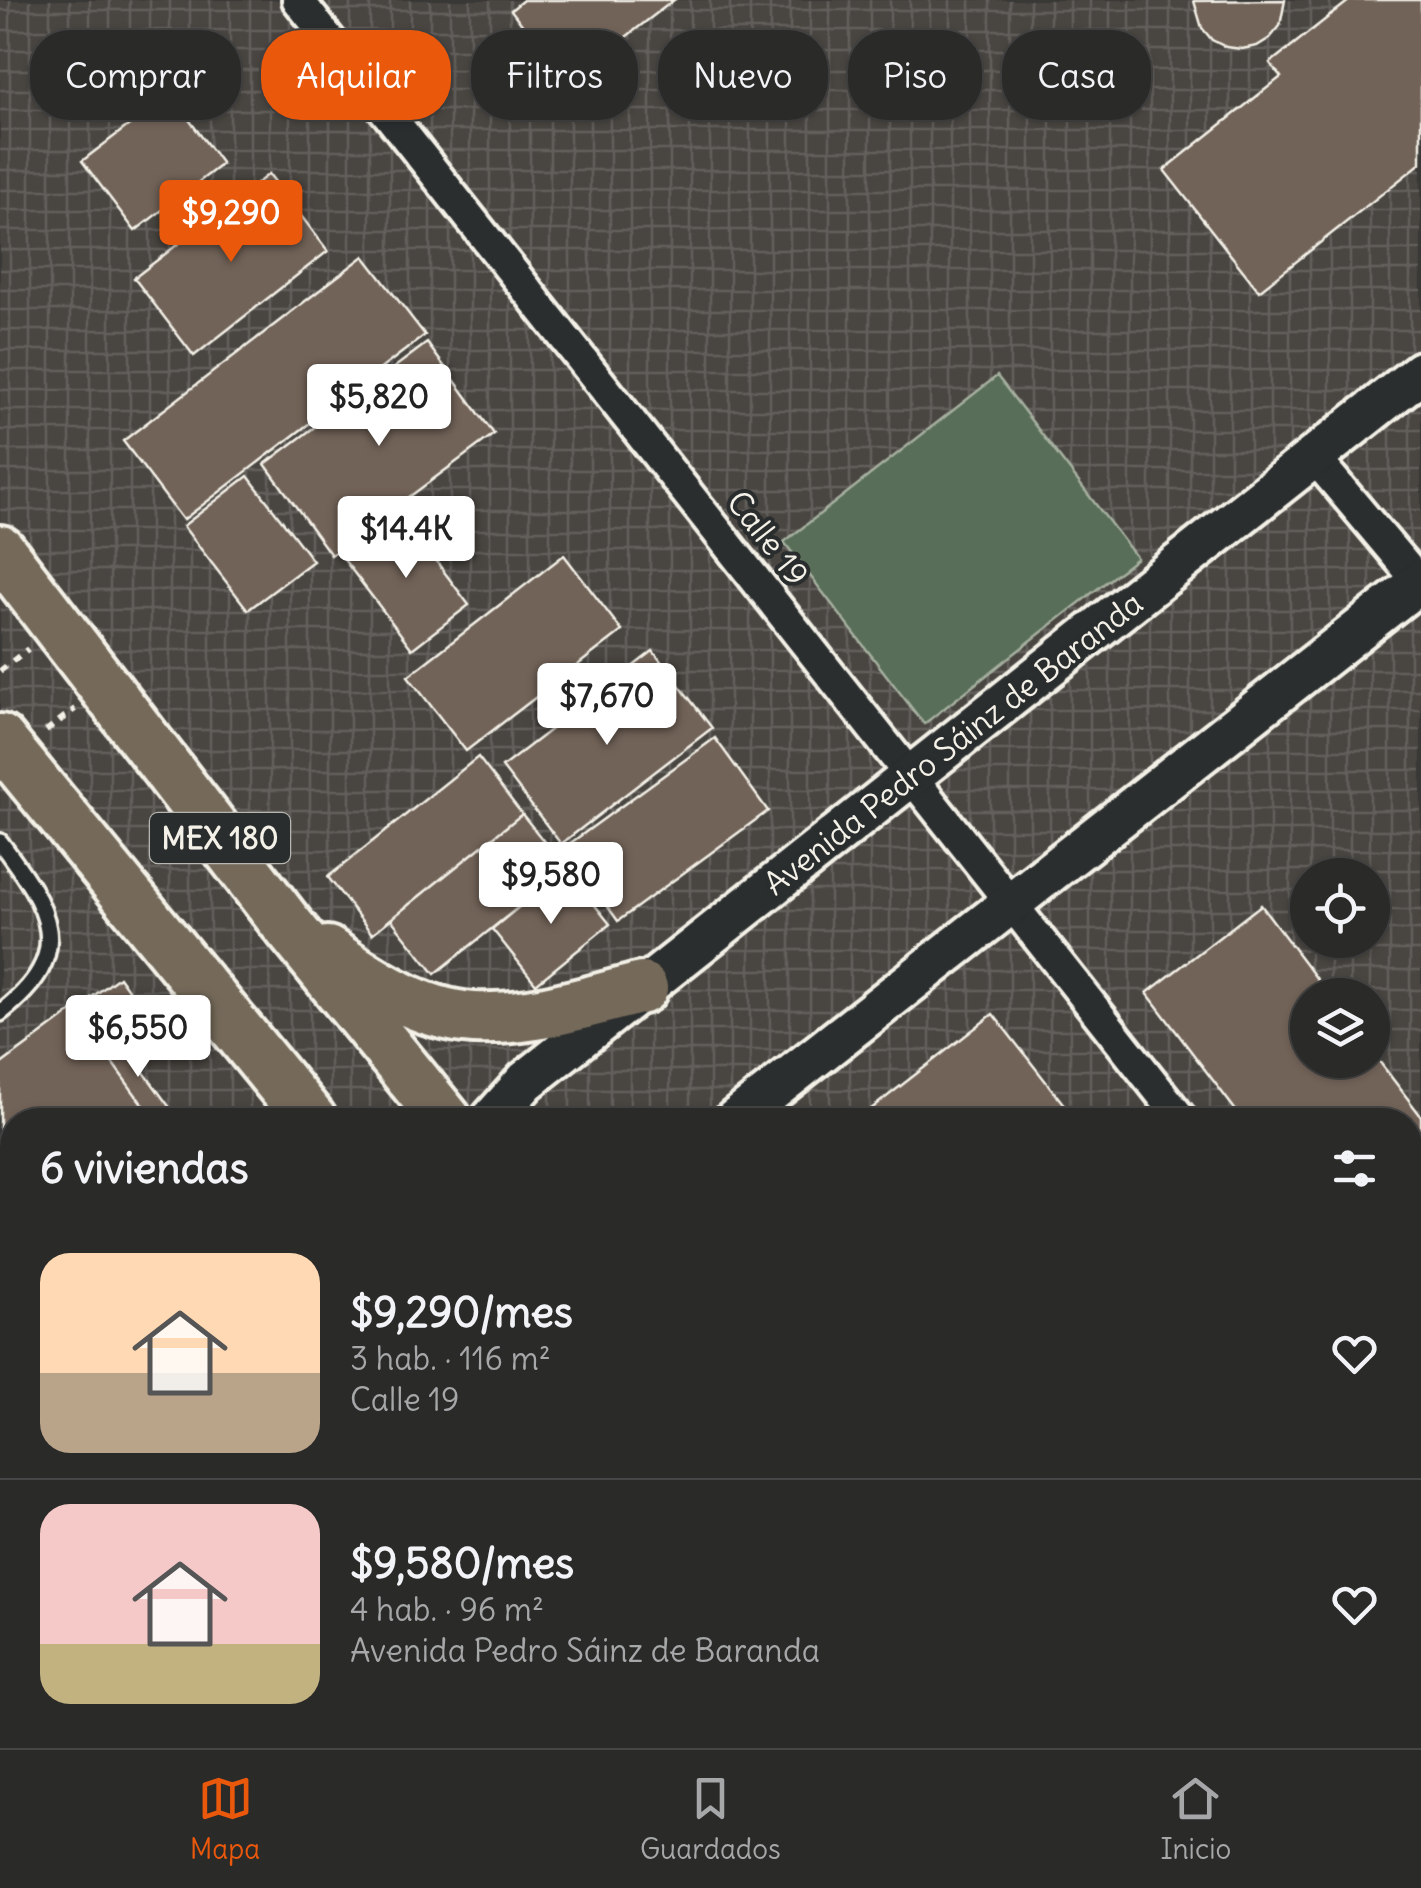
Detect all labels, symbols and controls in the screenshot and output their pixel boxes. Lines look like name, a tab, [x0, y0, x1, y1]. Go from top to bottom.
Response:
chip: Comprar	[30, 30, 241, 120]
chip: Alquilar	[261, 30, 451, 120]
chip: Filtros	[471, 30, 638, 120]
chip: Nuevo	[658, 30, 828, 120]
chip: Piso	[848, 30, 982, 120]
chip: Casa	[1002, 30, 1151, 120]
pin: $9,290	[150, 180, 312, 265]
text: $9,290	[181, 192, 281, 233]
pin: $5,820	[298, 364, 460, 449]
text: $5,820	[329, 376, 429, 417]
street label: Calle 19	[718, 482, 818, 594]
pin: $14.4K	[325, 496, 487, 581]
text: $14.4K	[360, 508, 452, 549]
street label: Avenida Pedro Sáinz de Baranda	[755, 582, 1151, 904]
pin: $7,670	[526, 663, 688, 748]
text: $7,670	[559, 675, 655, 716]
road number: MEX 180	[150, 813, 290, 863]
pin: $9,580	[470, 842, 632, 927]
text: $9,580	[501, 854, 601, 895]
map controls	[1290, 858, 1390, 1078]
button: locate	[1290, 858, 1390, 958]
button: layers	[1290, 978, 1390, 1078]
pin: $6,550	[57, 995, 219, 1080]
text: $6,550	[88, 1007, 188, 1048]
icon: filters	[1327, 1141, 1382, 1196]
text: 6 viviendas	[40, 1142, 249, 1194]
text: $9,290/mes	[350, 1286, 573, 1338]
icon: home	[120, 1293, 240, 1413]
icon: heart	[1327, 1326, 1382, 1381]
text: 3 hab. · 116 m²	[350, 1338, 551, 1379]
text: Calle 19	[350, 1379, 459, 1420]
text: $9,580/mes	[350, 1537, 574, 1589]
icon: home	[120, 1544, 240, 1664]
icon: heart	[1327, 1577, 1382, 1632]
text: 4 hab. · 96 m²	[350, 1589, 544, 1630]
text: Avenida Pedro Sáinz de Baranda	[350, 1630, 820, 1671]
tab: Mapa	[190, 1771, 260, 1867]
tab: Guardados	[640, 1771, 781, 1867]
tab: Inicio	[1160, 1771, 1231, 1867]

